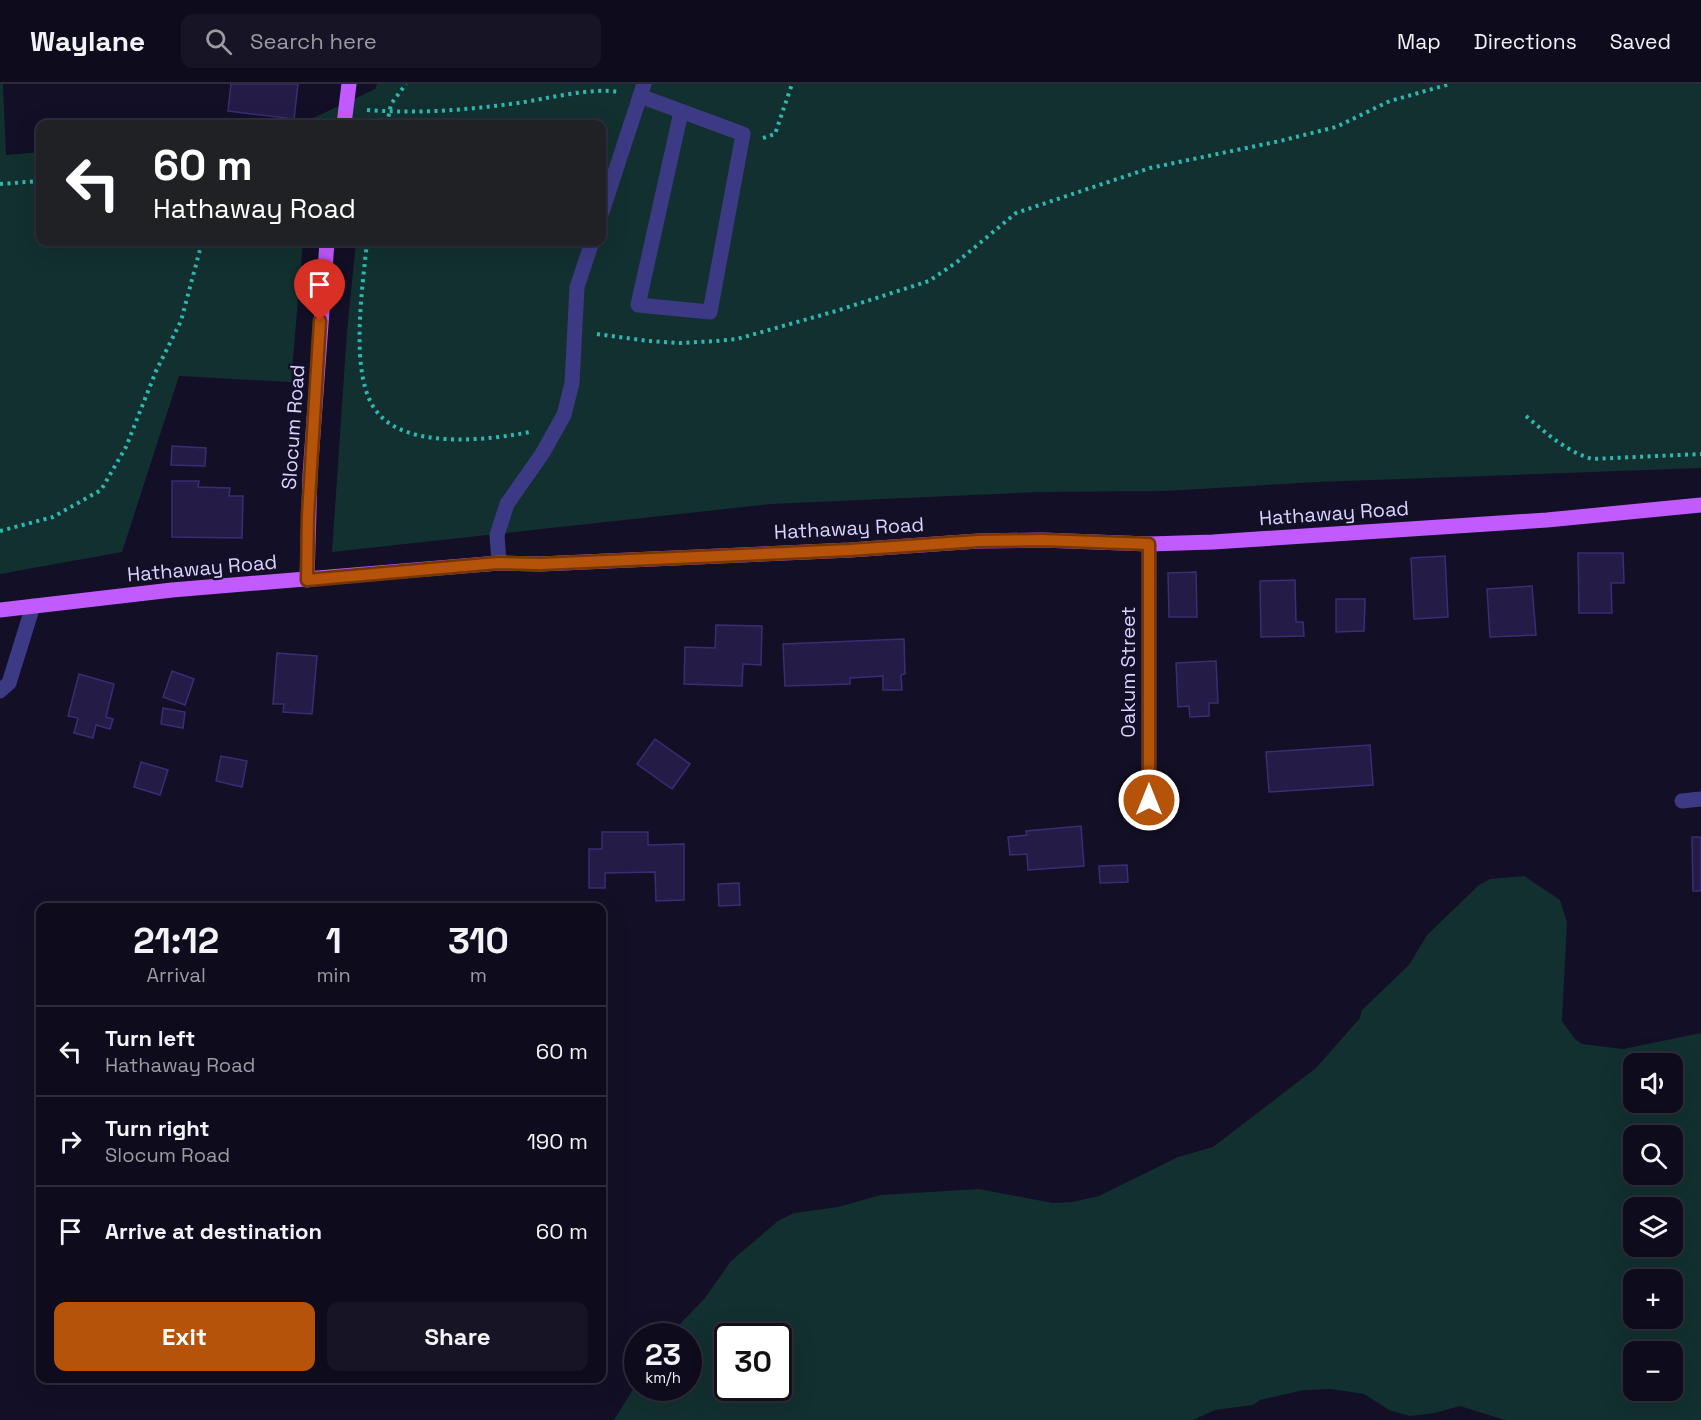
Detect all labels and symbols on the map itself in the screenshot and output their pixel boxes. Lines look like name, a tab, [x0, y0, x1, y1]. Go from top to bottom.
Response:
pin	[294, 259, 345, 321]
street label: Slocum Road	[276, 364, 310, 490]
street label: Hathaway Road	[1258, 495, 1410, 531]
street label: Hathaway Road	[773, 511, 925, 545]
street label: Hathaway Road	[126, 548, 278, 588]
street label: Oakum Street	[1115, 606, 1141, 738]
position arrow	[1117, 768, 1181, 832]
speed limit sign: 30	[714, 1323, 792, 1401]

